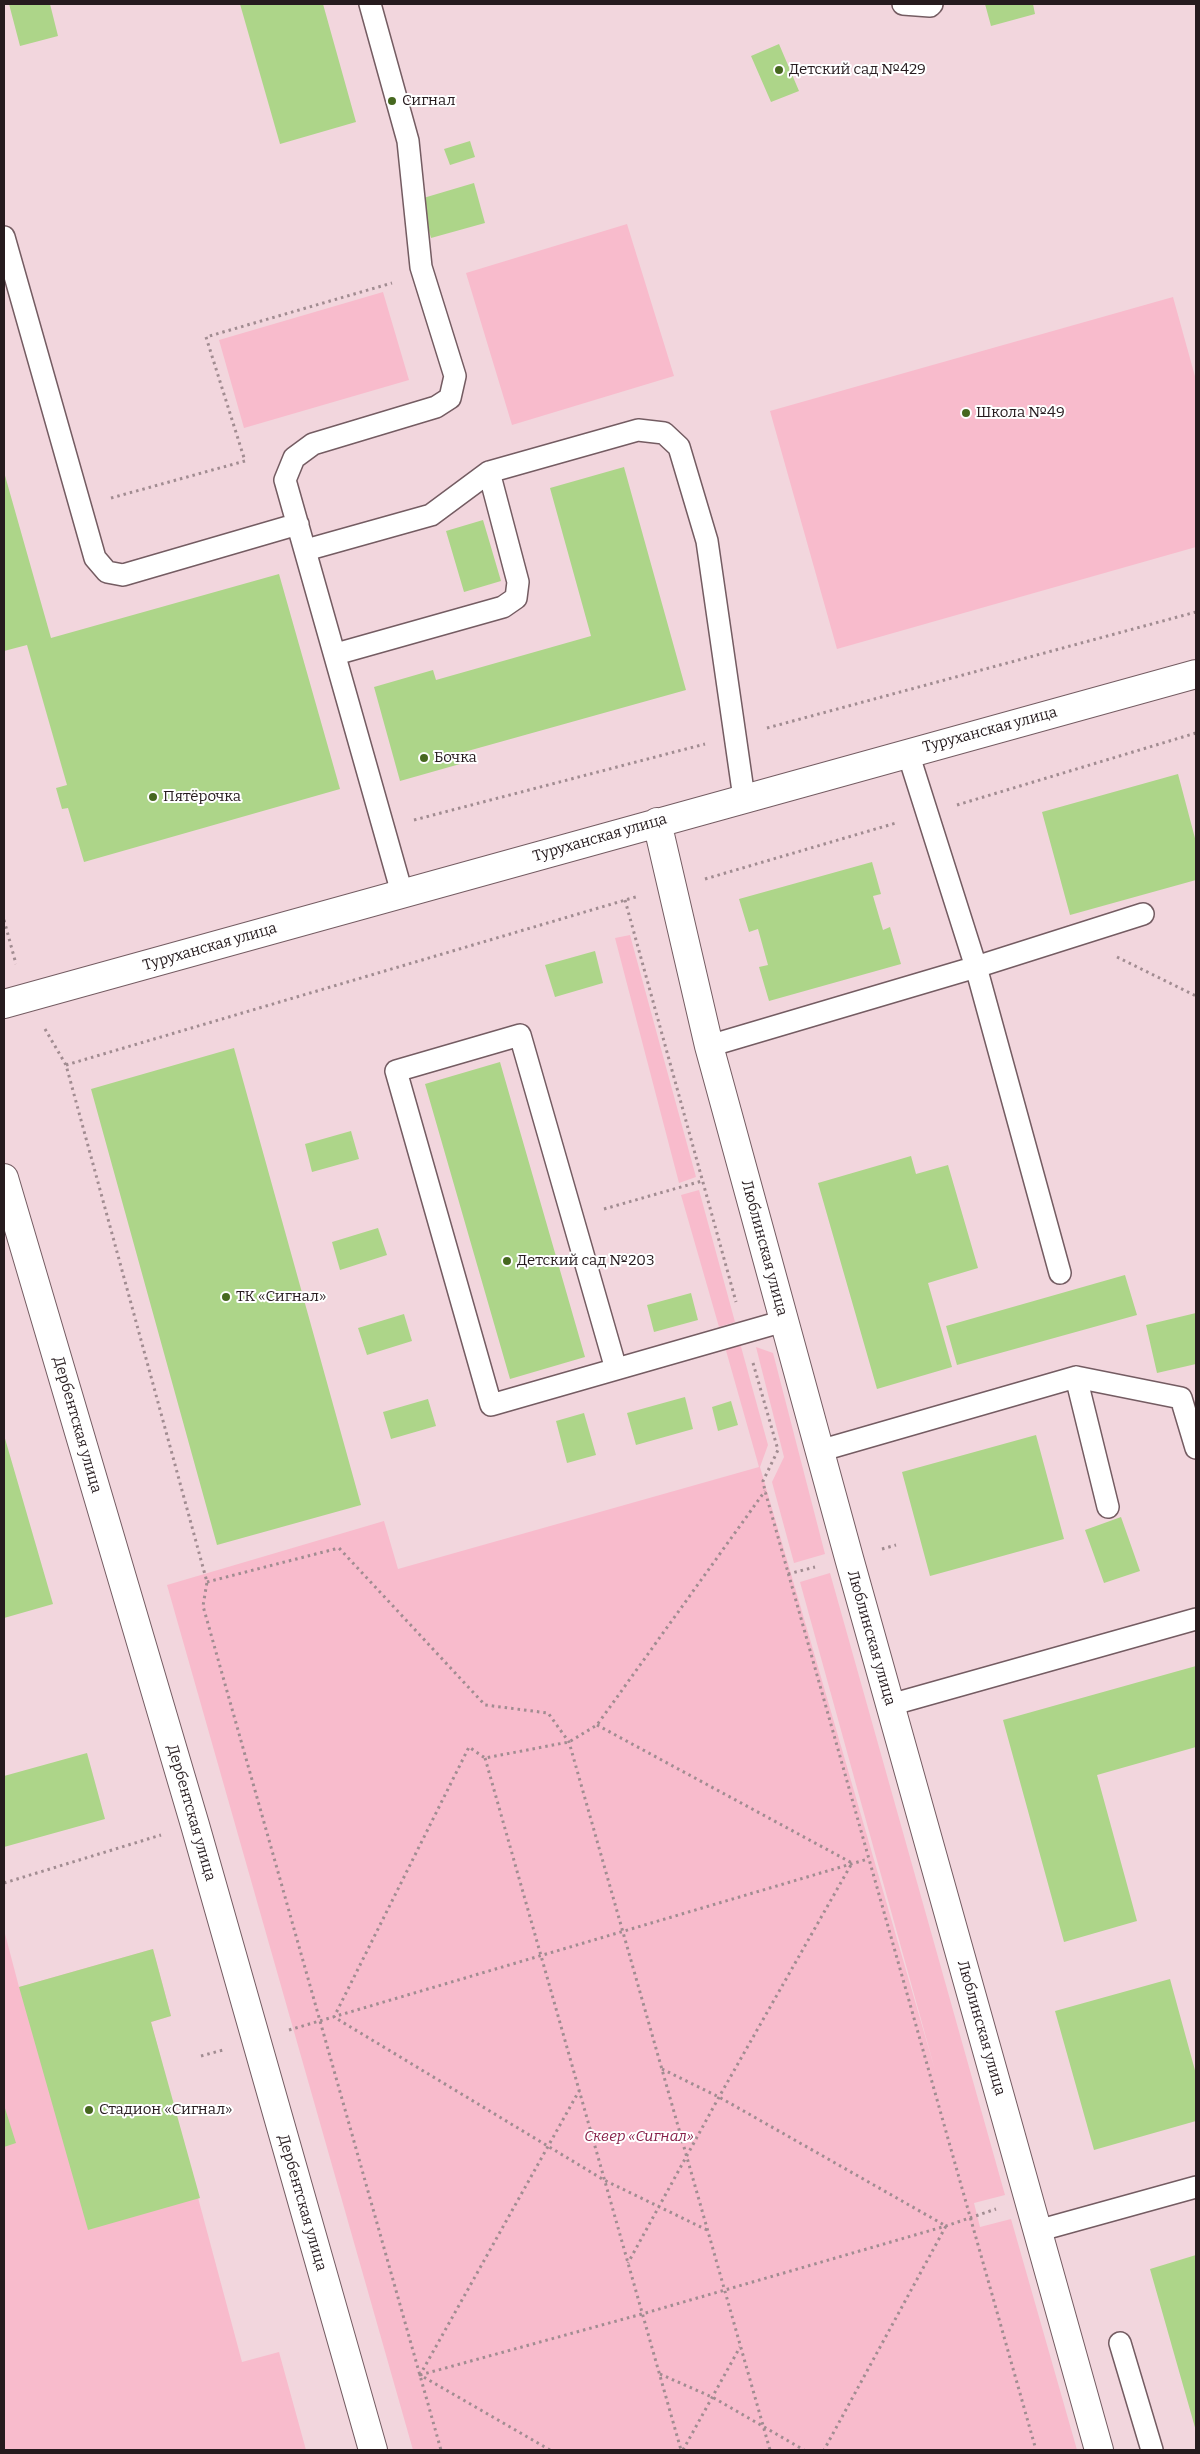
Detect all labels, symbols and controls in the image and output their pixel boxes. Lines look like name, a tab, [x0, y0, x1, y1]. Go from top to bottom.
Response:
place label: Детский сад №429	[789, 61, 926, 79]
marker: Детский сад №429	[773, 64, 785, 76]
place label: Сигнал	[402, 92, 455, 110]
marker: Сигнал	[386, 95, 398, 107]
place label: Школа №49	[976, 404, 1065, 422]
marker: Школа №49	[960, 407, 972, 419]
street label: Туруханская улица	[921, 703, 1059, 757]
place label: Бочка	[434, 749, 477, 767]
marker: Бочка	[418, 752, 430, 764]
place label: Пятёрочка	[163, 788, 241, 806]
marker: Пятёрочка	[147, 791, 159, 803]
street label: Туруханская улица	[531, 810, 669, 866]
street label: Туруханская улица	[141, 919, 279, 975]
street label: Люблинская улица	[737, 1178, 791, 1318]
place label: Детский сад №203	[517, 1252, 655, 1270]
marker: Детский сад №203	[501, 1255, 513, 1267]
place label: ТК «Сигнал»	[236, 1288, 326, 1306]
marker: ТК «Сигнал»	[220, 1291, 232, 1303]
street label: Дербентская улица	[49, 1355, 105, 1495]
street label: Люблинская улица	[843, 1568, 899, 1708]
street label: Дербентская улица	[163, 1743, 219, 1883]
street label: Люблинская улица	[953, 1958, 1009, 2098]
place label: Стадион «Сигнал»	[99, 2101, 233, 2119]
marker: Стадион «Сигнал»	[83, 2104, 95, 2116]
park label: Сквер «Сигнал»	[584, 2128, 694, 2146]
street label: Дербентская улица	[274, 2133, 330, 2273]

